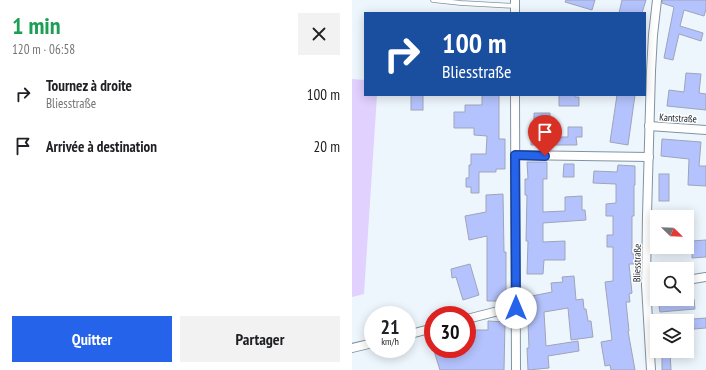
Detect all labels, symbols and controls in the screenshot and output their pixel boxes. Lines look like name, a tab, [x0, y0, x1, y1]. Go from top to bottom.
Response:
text: 1 min	[12, 10, 60, 41]
button: close	[298, 13, 340, 55]
text: 100 m	[442, 24, 506, 61]
icon: right	[376, 28, 428, 80]
text: 120 m · 06:58	[12, 41, 75, 58]
text: Bliesstraße	[442, 60, 511, 83]
text: Tournez à droite	[46, 76, 132, 95]
icon: right	[12, 83, 34, 105]
text: 100 m	[307, 85, 340, 104]
text: Bliesstraße	[46, 95, 96, 112]
street label: Kantstraße	[659, 111, 697, 125]
pin	[528, 115, 562, 156]
icon: arrive	[534, 121, 556, 143]
icon: arrive	[12, 135, 34, 157]
text: Arrivée à destination	[46, 137, 157, 156]
text: 20 m	[314, 137, 340, 156]
north arrow	[650, 210, 694, 254]
map controls	[650, 210, 694, 358]
street label: Bliesstraße	[630, 244, 644, 282]
button: search	[650, 262, 694, 306]
position arrow	[495, 287, 537, 329]
speed limit sign: 30	[424, 306, 476, 358]
text: 21	[380, 314, 400, 340]
button: layers	[650, 314, 694, 358]
button: Quitter	[12, 316, 172, 362]
button: Partager	[180, 316, 340, 362]
text: km/h	[381, 335, 399, 348]

